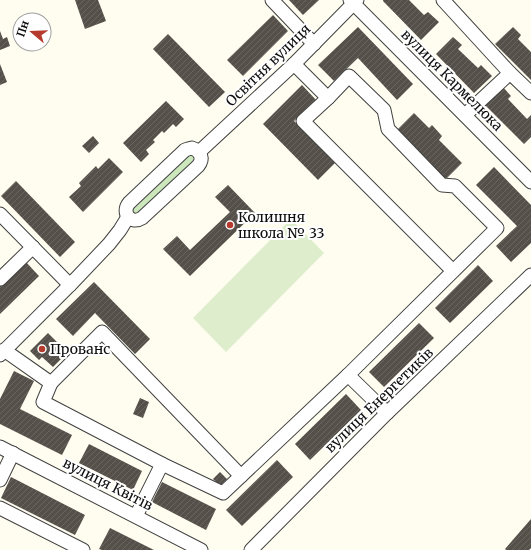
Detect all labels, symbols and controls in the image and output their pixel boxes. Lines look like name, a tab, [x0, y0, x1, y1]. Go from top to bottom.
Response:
north arrow	[12, 12, 52, 52]
text: Пн	[13, 18, 32, 39]
street label: Освітня вулиця	[222, 20, 314, 110]
street label: вулиця Кармелюка	[397, 25, 507, 135]
place label: Колишня школа № 33	[238, 208, 324, 242]
marker: Колишня школа № 33	[225, 220, 235, 230]
place label: Прованс	[50, 340, 110, 358]
marker: Прованс	[37, 344, 47, 354]
street label: вулиця Енергетиків	[321, 344, 437, 456]
street label: вулиця Квітів	[60, 454, 156, 514]

